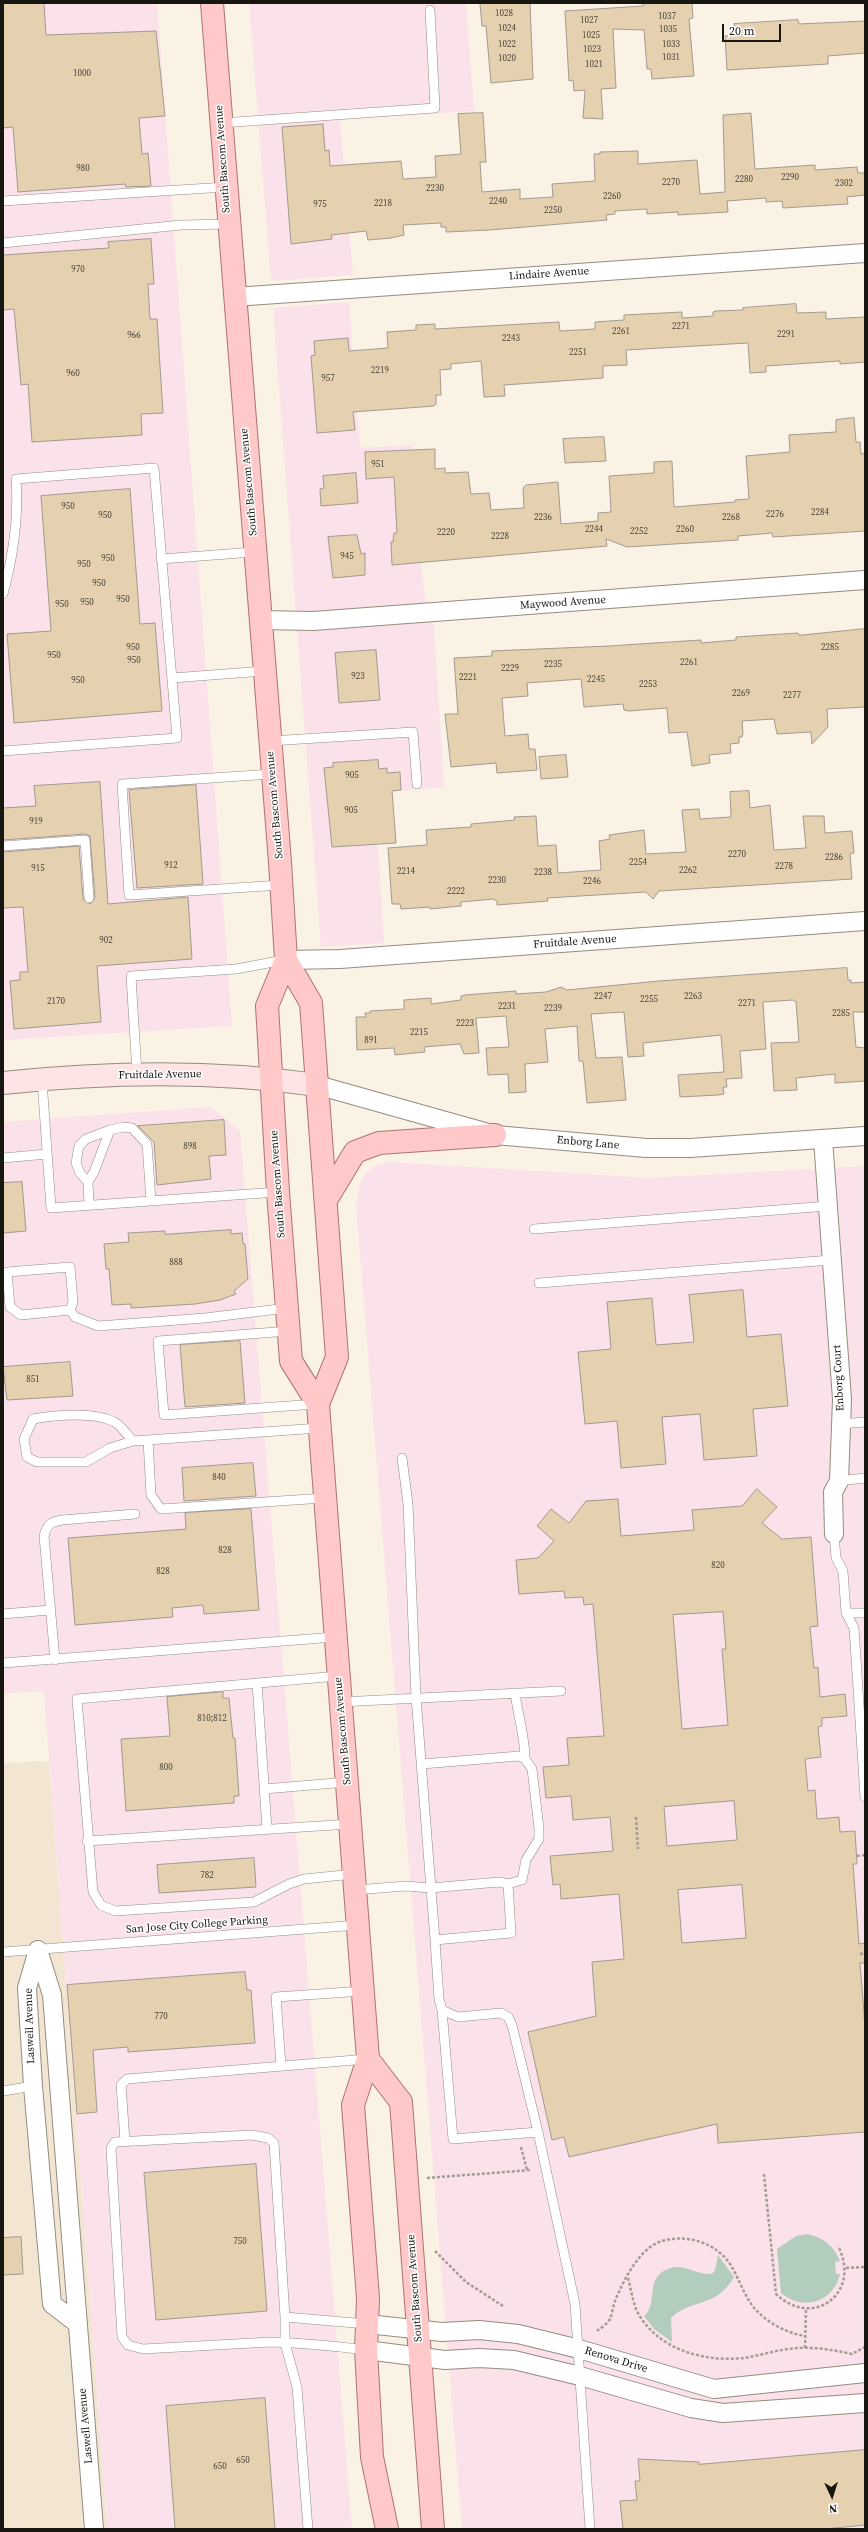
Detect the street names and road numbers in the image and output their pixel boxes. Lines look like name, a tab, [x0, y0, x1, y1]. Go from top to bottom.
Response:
street label: South Bascom Avenue	[213, 105, 233, 213]
street label: Lindaire Avenue	[508, 265, 590, 283]
street label: South Bascom Avenue	[238, 428, 260, 536]
street label: Maywood Avenue	[520, 593, 606, 613]
street label: South Bascom Avenue	[264, 751, 286, 859]
street label: Fruitdale Avenue	[533, 933, 617, 951]
street label: Fruitdale Avenue	[118, 1068, 202, 1082]
street label: South Bascom Avenue	[268, 1130, 288, 1238]
street label: Enborg Lane	[556, 1134, 620, 1152]
street label: Enborg Court	[831, 1345, 847, 1411]
street label: South Bascom Avenue	[332, 1677, 354, 1785]
street label: San Jose City College Parking	[126, 1913, 268, 1937]
street label: Laswell Avenue	[22, 1988, 38, 2064]
street label: South Bascom Avenue	[405, 2234, 425, 2342]
street label: Renova Drive	[583, 2344, 649, 2376]
street label: Laswell Avenue	[76, 2388, 96, 2464]

